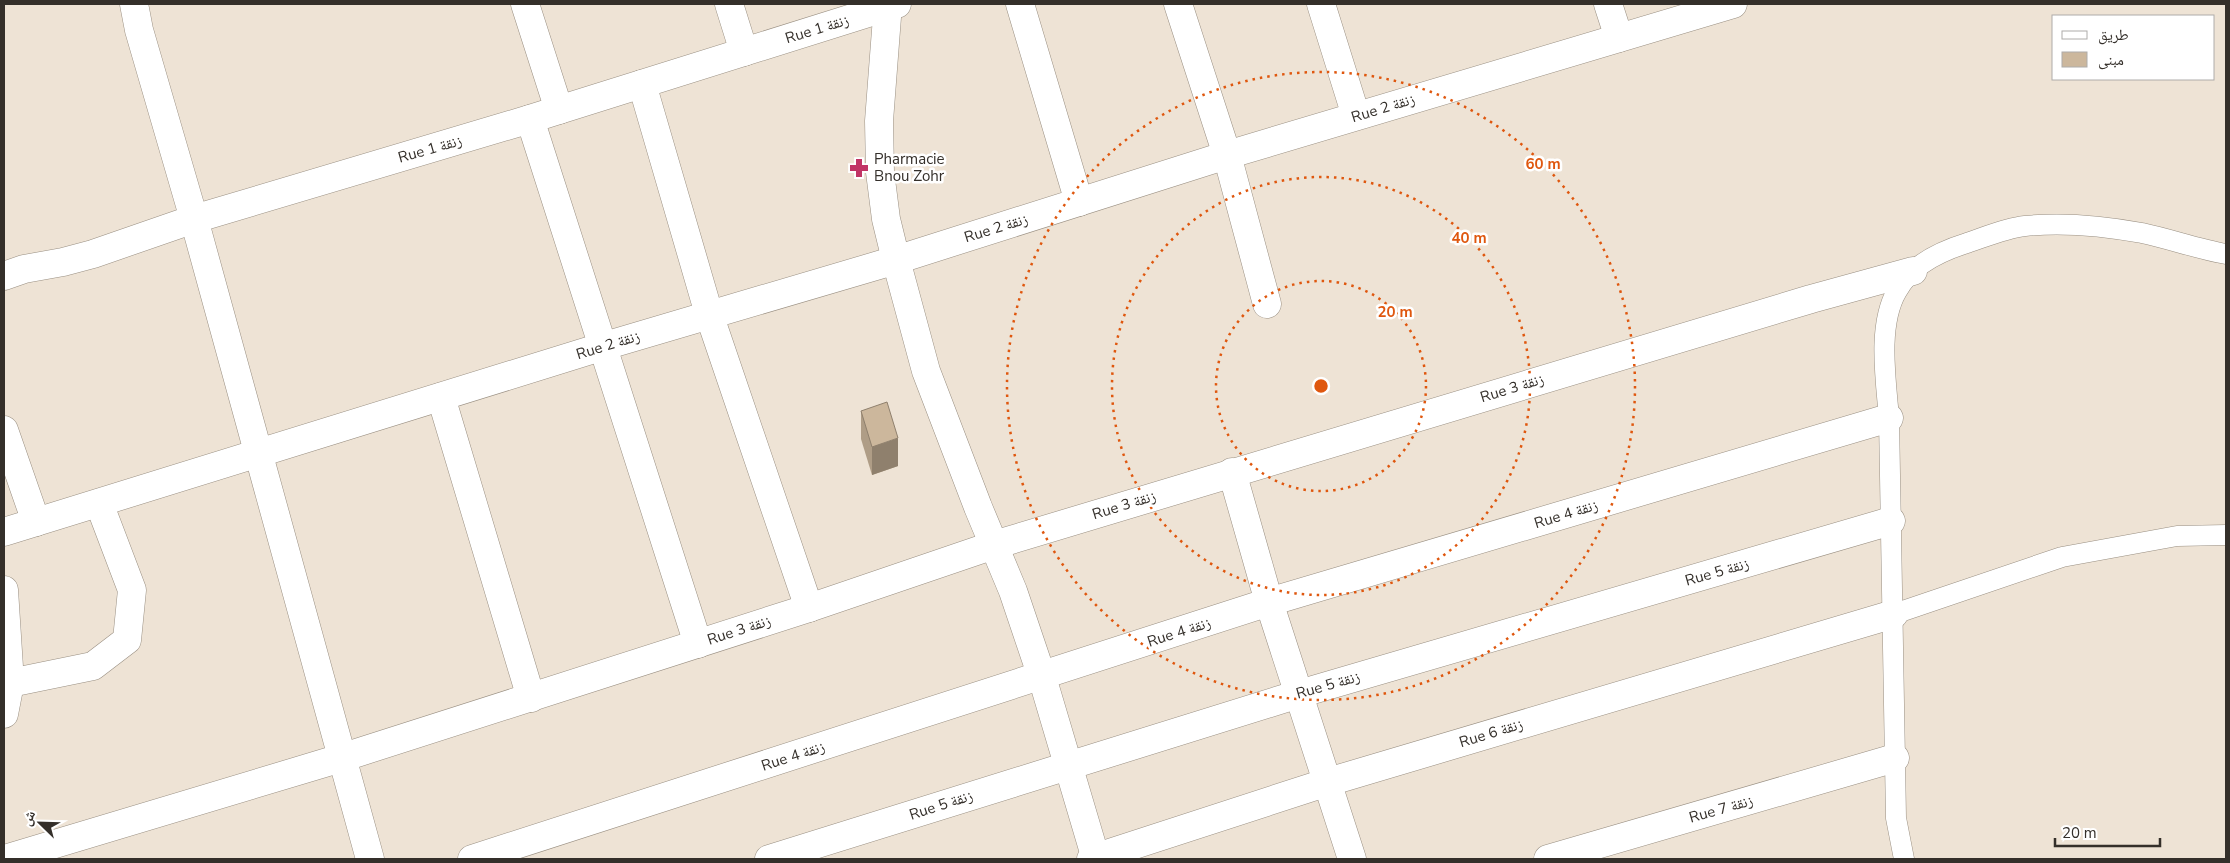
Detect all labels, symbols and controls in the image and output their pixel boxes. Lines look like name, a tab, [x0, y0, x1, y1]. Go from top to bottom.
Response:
street label: Rue 1 زنقة	[783, 10, 852, 48]
legend	[2052, 15, 2215, 80]
text: طريق	[2098, 25, 2129, 45]
text: مبنى	[2098, 50, 2124, 70]
street label: Rue 2 زنقة	[1349, 89, 1418, 127]
street label: Rue 1 زنقة	[396, 130, 464, 168]
place label: Pharmacie Bnou Zohr	[874, 149, 945, 186]
text: 60 m	[1525, 154, 1561, 174]
pharmacy icon: Pharmacie Bnou Zohr	[848, 157, 870, 179]
street label: Rue 2 زنقة	[962, 209, 1031, 247]
text: 40 m	[1451, 228, 1487, 248]
text: 20 m	[1377, 302, 1413, 322]
street label: Rue 2 زنقة	[574, 326, 643, 364]
street label: Rue 3 زنقة	[1478, 369, 1547, 407]
centre of rings	[1312, 377, 1330, 395]
street label: Rue 3 زنقة	[1090, 486, 1159, 524]
street label: Rue 4 زنقة	[1532, 495, 1601, 533]
street label: Rue 5 زنقة	[1683, 553, 1751, 591]
street label: Rue 3 زنقة	[705, 610, 773, 650]
street label: Rue 4 زنقة	[1145, 612, 1213, 652]
street label: Rue 5 زنقة	[1294, 666, 1362, 704]
street label: Rue 6 زنقة	[1457, 714, 1526, 752]
street label: Rue 4 زنقة	[759, 736, 827, 776]
street label: Rue 5 زنقة	[907, 785, 975, 825]
street label: Rue 7 زنقة	[1687, 790, 1755, 828]
north arrow	[15, 798, 65, 848]
text: ش	[17, 807, 40, 829]
scale bar	[2055, 816, 2160, 848]
text: 20 m	[2062, 823, 2097, 843]

